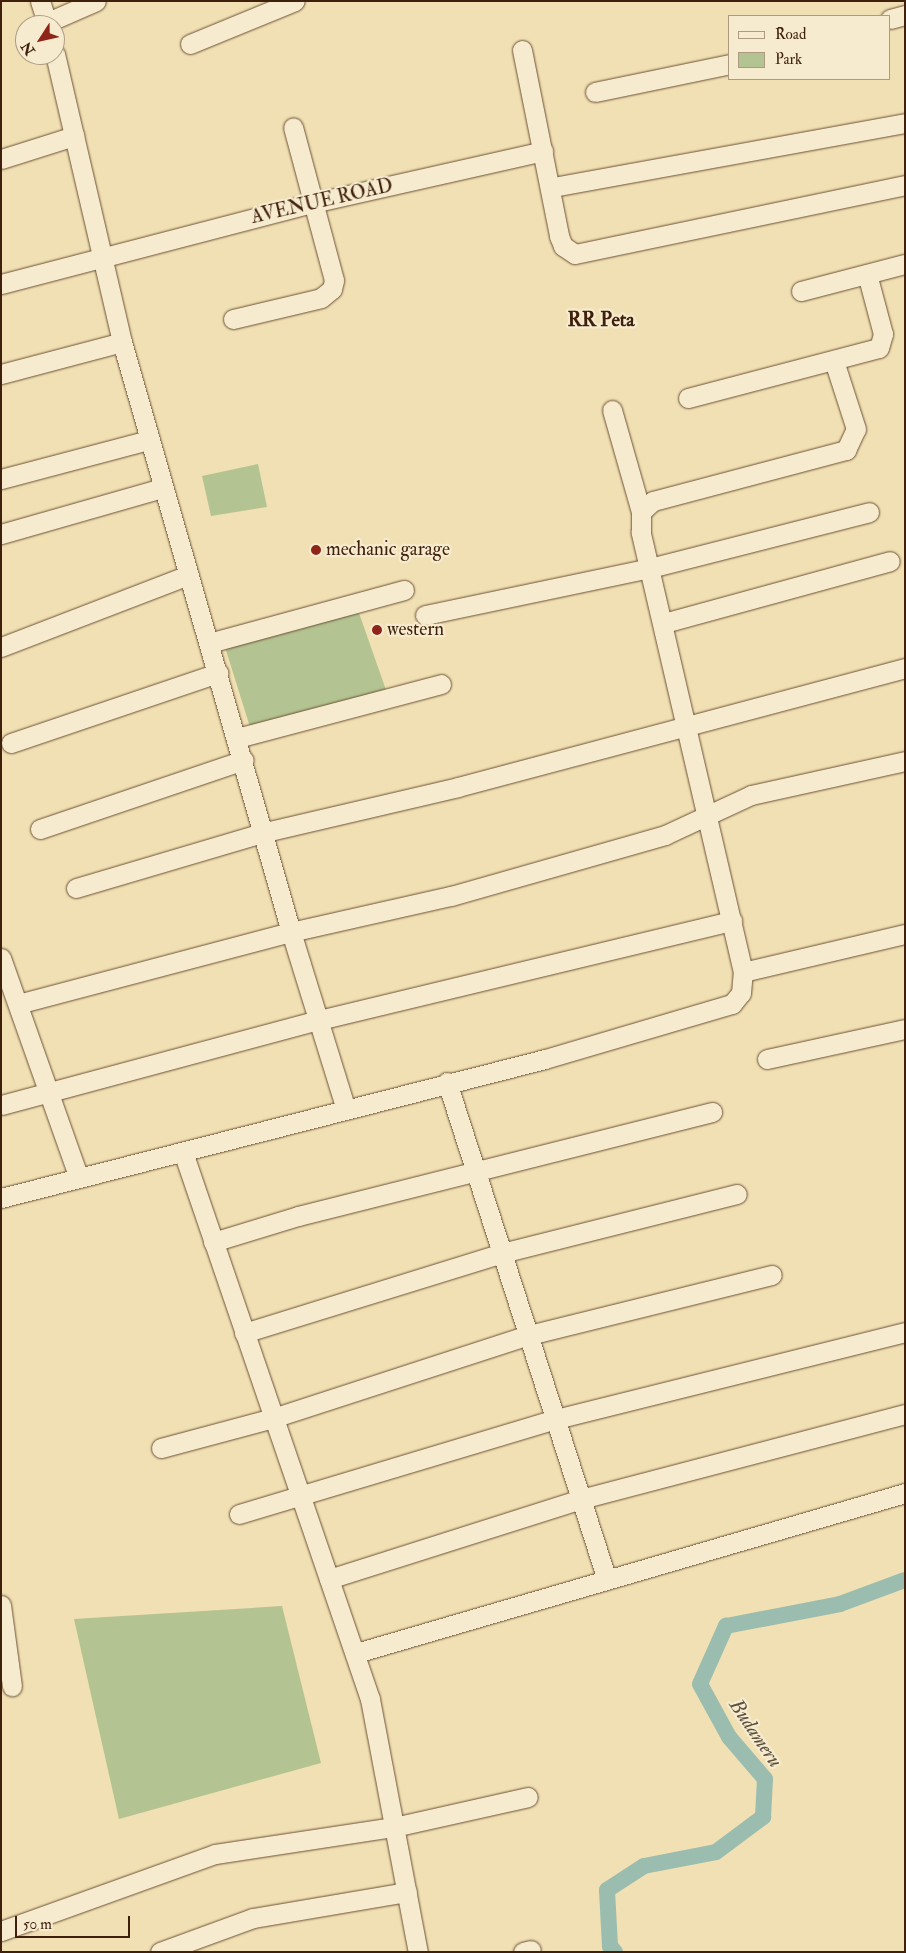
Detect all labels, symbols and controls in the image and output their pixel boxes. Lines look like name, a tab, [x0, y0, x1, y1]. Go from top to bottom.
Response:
north arrow	[15, 15, 65, 65]
legend	[728, 15, 891, 80]
text: Road	[775, 25, 806, 44]
text: N	[18, 38, 39, 58]
text: Park	[775, 50, 802, 69]
street label: AVENUE ROAD	[249, 175, 395, 229]
district label: RR Peta	[567, 307, 635, 331]
place label: mechanic garage	[326, 539, 450, 561]
marker: mechanic garage	[310, 544, 322, 556]
place label: western	[387, 619, 444, 641]
marker: western	[371, 624, 383, 636]
water label: Budameru	[724, 1694, 788, 1772]
scale bar	[18, 1906, 132, 1938]
text: 50 m	[23, 1915, 52, 1934]

